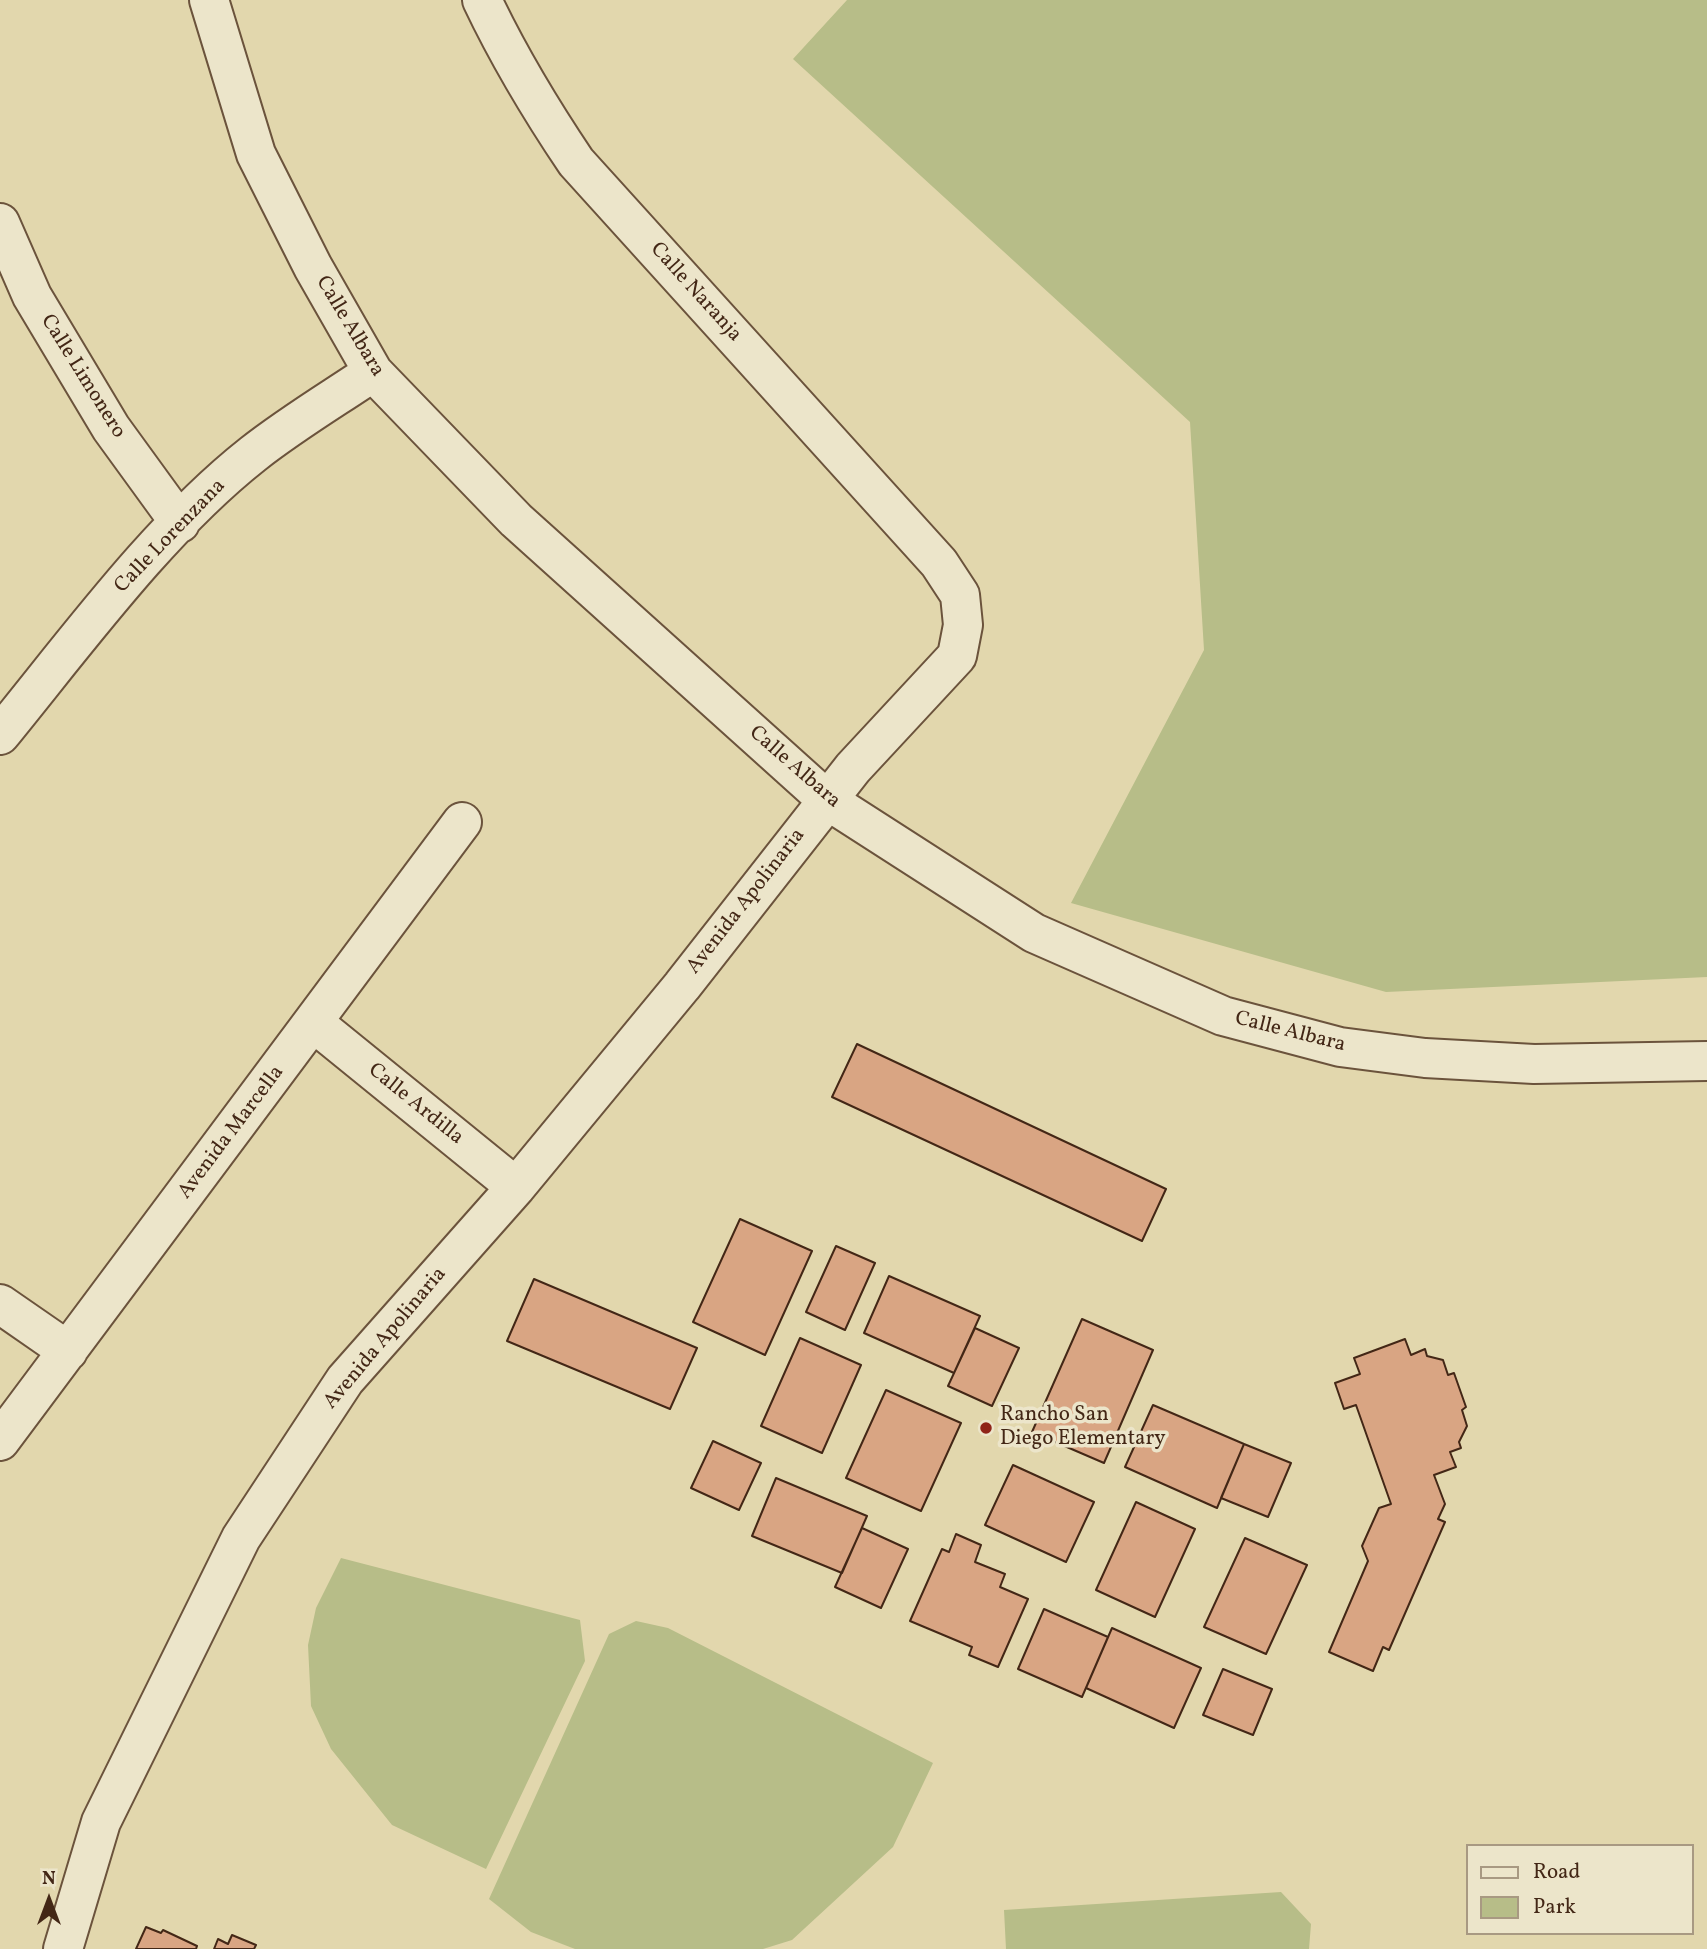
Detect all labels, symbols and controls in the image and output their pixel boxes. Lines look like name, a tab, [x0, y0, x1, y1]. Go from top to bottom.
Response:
street label: Calle Naranja	[644, 238, 746, 348]
street label: Calle Albara	[309, 272, 389, 382]
street label: Calle Limonero	[34, 310, 130, 444]
street label: Calle Lorenzana	[110, 475, 232, 599]
street label: Calle Albara	[743, 721, 845, 815]
street label: Avenida Apolinaria	[682, 824, 812, 980]
street label: Calle Albara	[1232, 1007, 1348, 1059]
street label: Calle Ardilla	[362, 1059, 468, 1151]
street label: Avenida Marcella	[174, 1061, 290, 1205]
street label: Avenida Apolinaria	[319, 1263, 453, 1415]
place label: Rancho San Diego Elementary	[1000, 1403, 1166, 1453]
marker: Rancho San Diego Elementary	[978, 1420, 994, 1436]
legend	[1466, 1844, 1693, 1935]
text: Road	[1533, 1858, 1580, 1887]
north arrow	[14, 1865, 84, 1935]
text: N	[42, 1866, 56, 1892]
text: Park	[1533, 1893, 1576, 1922]

